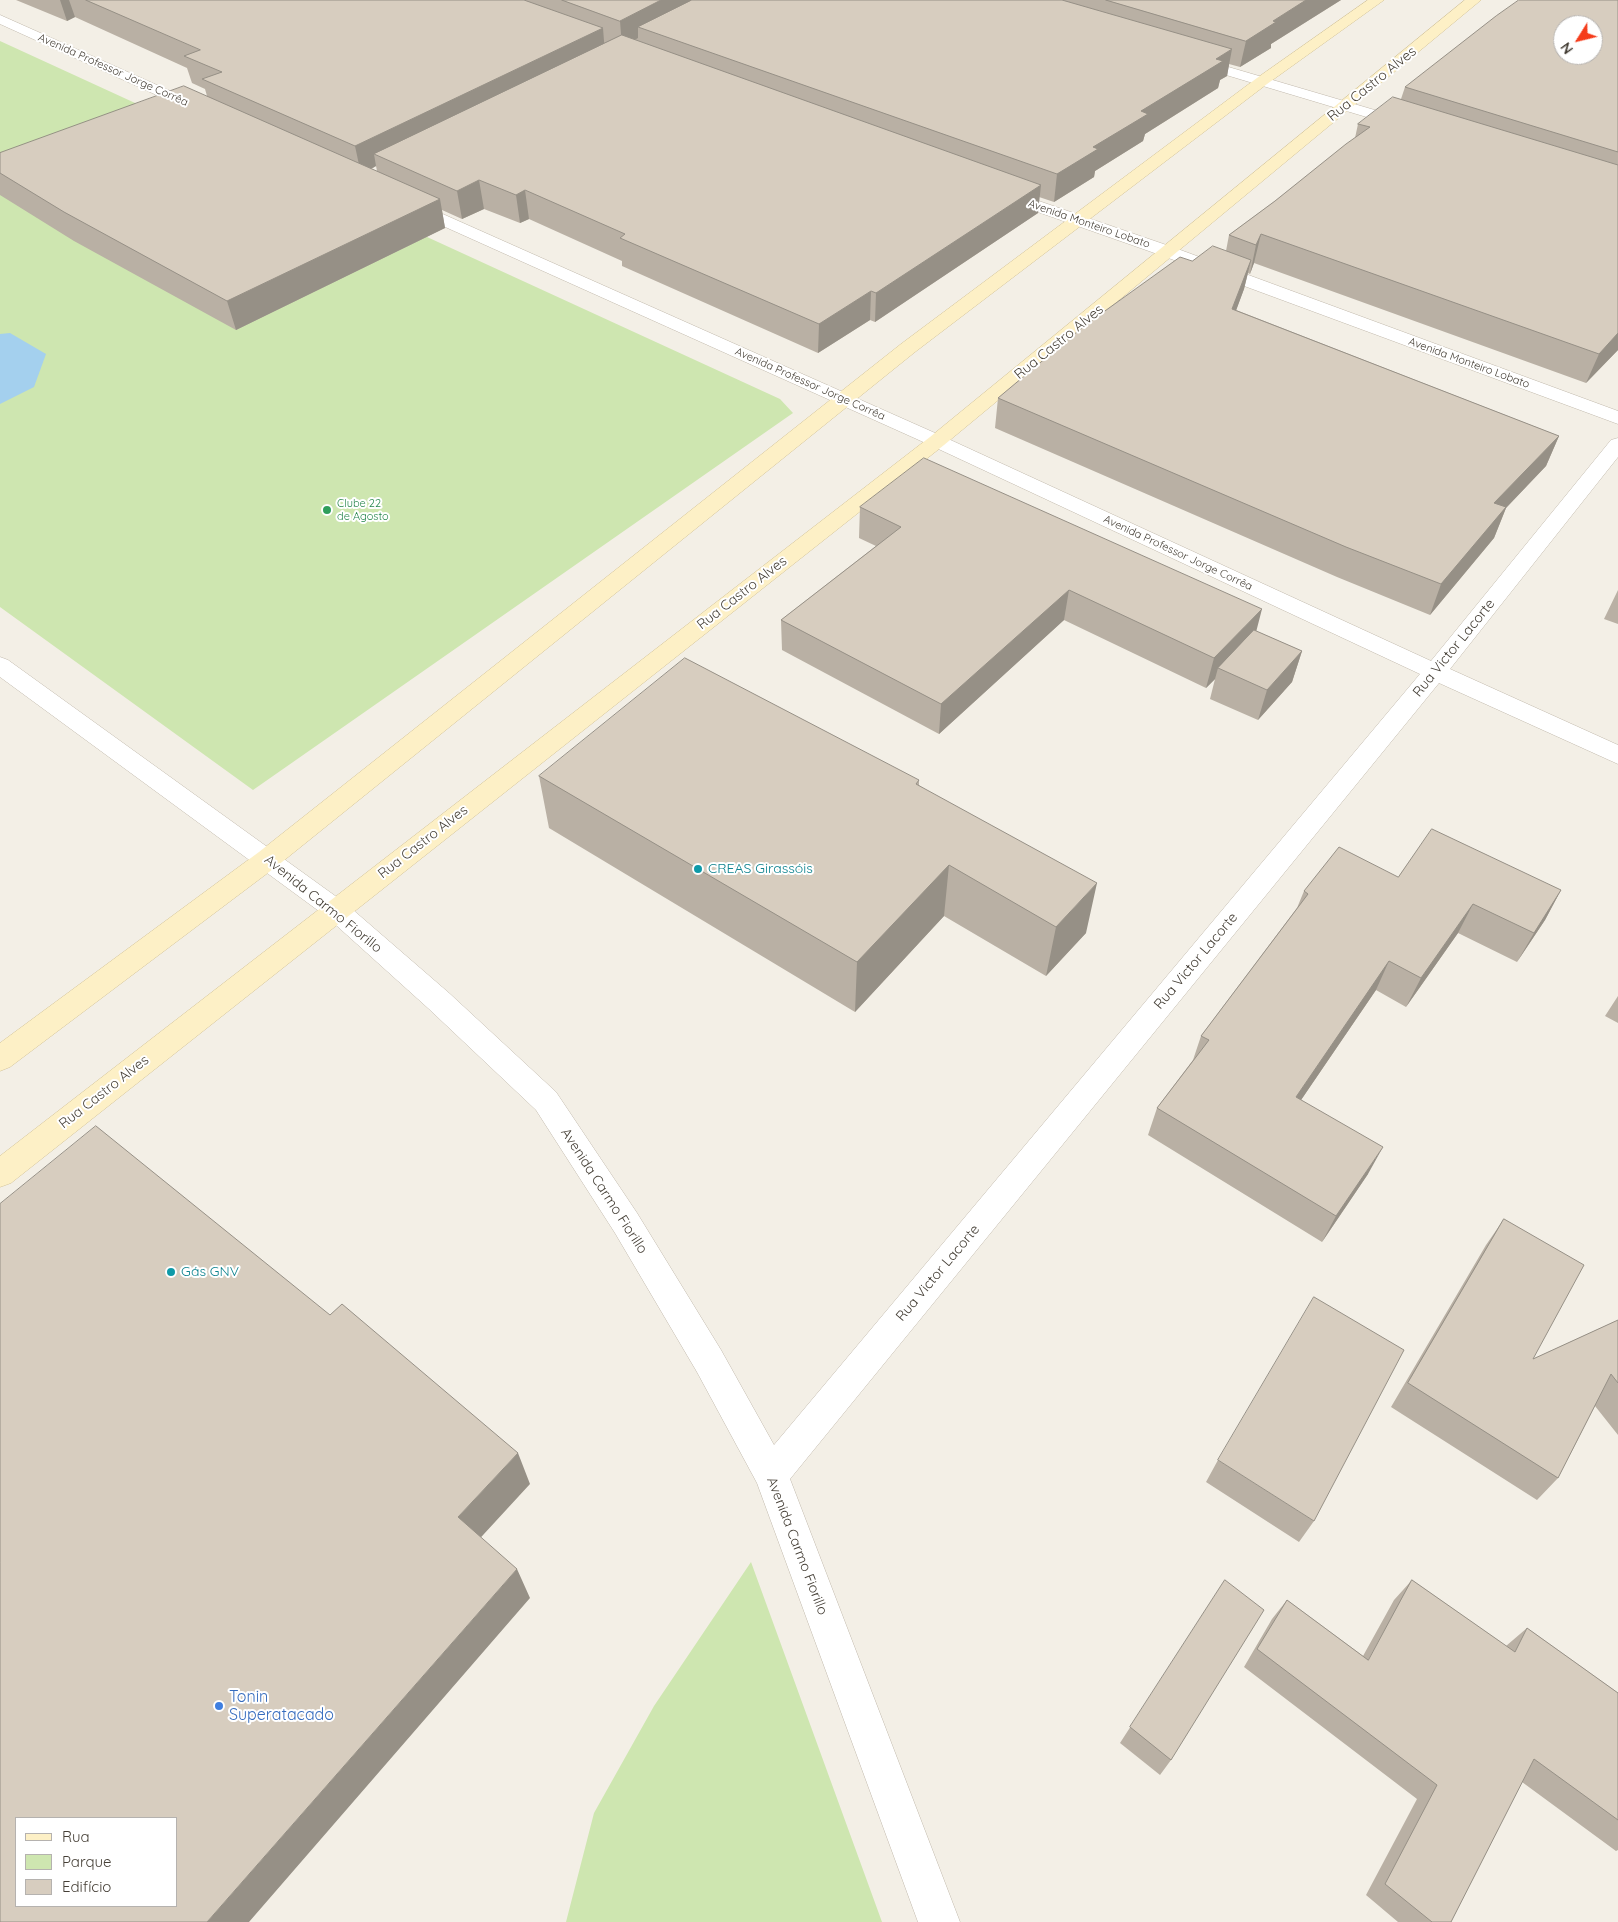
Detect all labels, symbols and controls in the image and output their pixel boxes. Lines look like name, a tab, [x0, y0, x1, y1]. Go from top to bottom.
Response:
north arrow	[1553, 15, 1603, 65]
street label: Avenida Professor Jorge Corrêa	[36, 31, 190, 109]
text: N	[1556, 39, 1577, 58]
street label: Rua Castro Alves	[1324, 43, 1420, 125]
street label: Avenida Monteiro Lobato	[1026, 197, 1152, 251]
street label: Rua Castro Alves	[1011, 301, 1107, 383]
street label: Avenida Monteiro Lobato	[1407, 335, 1531, 391]
street label: Avenida Professor Jorge Corrêa	[733, 345, 887, 423]
place label: Clube 22 de Agosto	[337, 497, 389, 523]
marker: Clube 22 de Agosto	[321, 504, 333, 516]
street label: Avenida Professor Jorge Corrêa	[1101, 513, 1255, 593]
street label: Rua Castro Alves	[694, 553, 790, 633]
street label: Rua Victor Lacorte	[1409, 596, 1499, 700]
street label: Rua Castro Alves	[375, 802, 471, 882]
street label: Avenida Carmo Fiorillo	[261, 851, 385, 957]
place label: CREAS Girassóis	[708, 861, 813, 877]
marker: CREAS Girassóis	[692, 863, 704, 875]
street label: Rua Victor Lacorte	[1151, 909, 1241, 1013]
street label: Rua Castro Alves	[56, 1052, 152, 1132]
street label: Avenida Carmo Fiorillo	[557, 1125, 651, 1257]
street label: Rua Victor Lacorte	[893, 1221, 983, 1325]
place label: Gás GNV	[181, 1264, 239, 1280]
marker: Gás GNV	[165, 1266, 177, 1278]
street label: Avenida Carmo Fiorillo	[763, 1475, 831, 1617]
place label: Tonin Superatacado	[229, 1687, 334, 1725]
marker: Tonin Superatacado	[213, 1700, 225, 1712]
legend	[15, 1817, 178, 1907]
text: Rua	[62, 1827, 90, 1846]
text: Parque	[62, 1852, 112, 1871]
text: Edifício	[62, 1877, 111, 1896]

